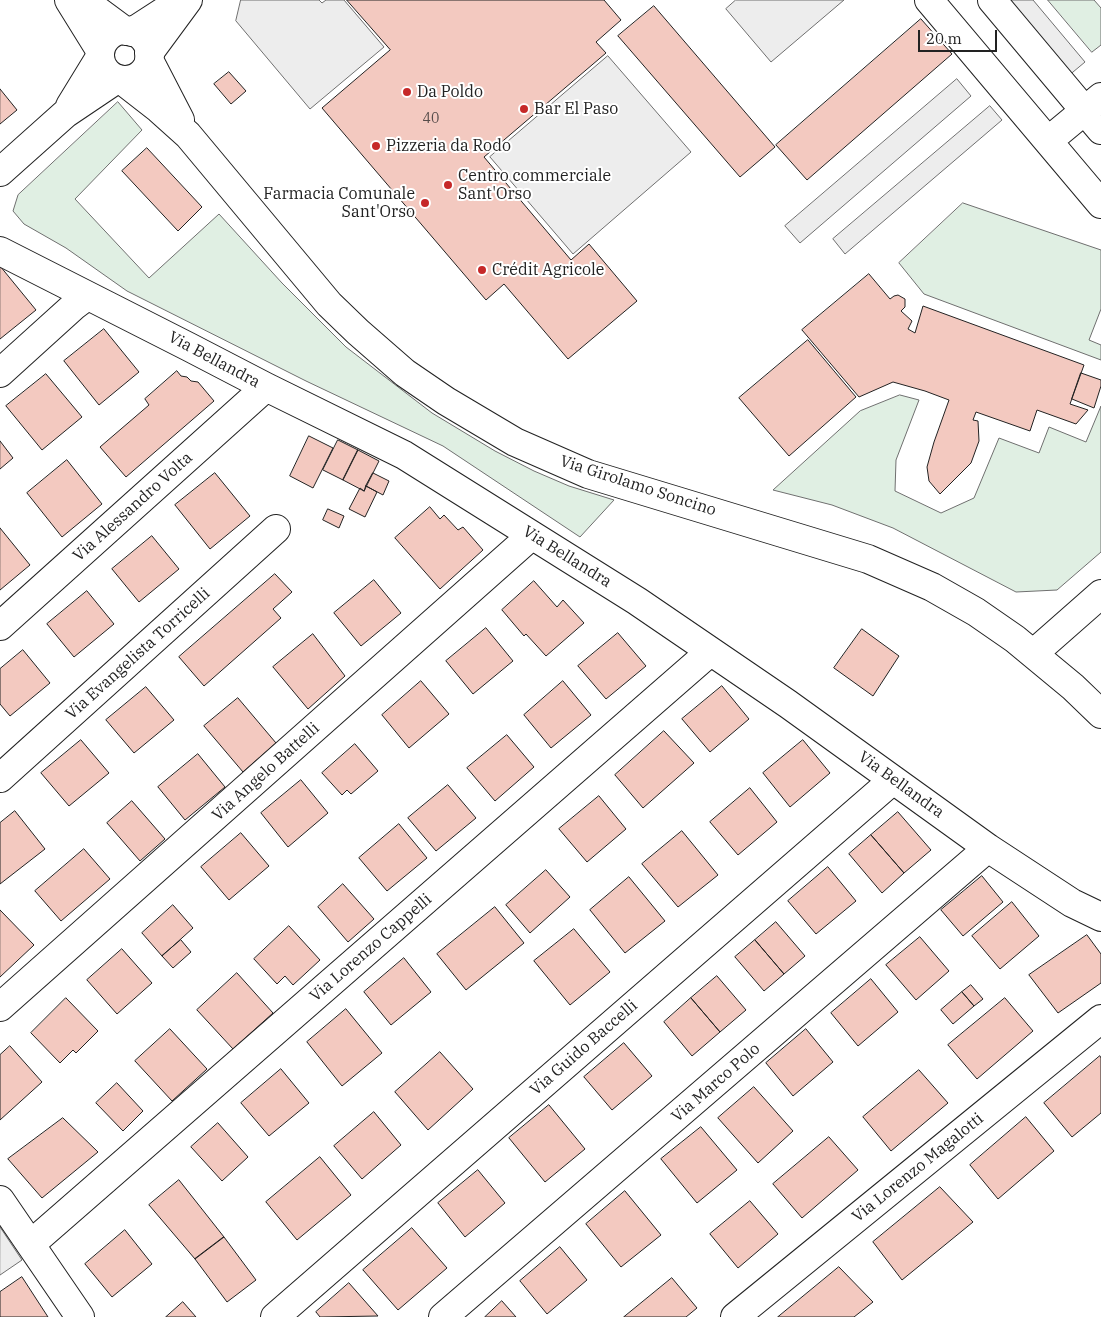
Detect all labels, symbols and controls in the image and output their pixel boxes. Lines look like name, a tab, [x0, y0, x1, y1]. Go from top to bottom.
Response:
scale bar	[921, 20, 1000, 52]
text: 20 m	[926, 29, 962, 48]
place label: Da Poldo	[417, 82, 483, 102]
marker: Da Poldo	[401, 86, 413, 98]
place label: Bar El Paso	[534, 99, 618, 119]
marker: Bar El Paso	[518, 103, 530, 115]
house number: 40	[423, 111, 439, 127]
place label: Pizzeria da Rodo	[386, 136, 511, 156]
marker: Pizzeria da Rodo	[370, 140, 382, 152]
place label: Centro commerciale Sant'Orso	[458, 166, 611, 204]
marker: Centro commerciale Sant'Orso	[442, 179, 454, 191]
place label: Farmacia Comunale Sant'Orso	[263, 184, 415, 222]
marker: Farmacia Comunale Sant'Orso	[419, 197, 431, 209]
place label: Crédit Agricole	[492, 260, 604, 280]
marker: Crédit Agricole	[476, 264, 488, 276]
street label: Via Bellandra	[165, 328, 263, 392]
street label: Via Alessandro Volta	[69, 448, 197, 566]
street label: Via Girolamo Soncino	[557, 452, 719, 520]
street label: Via Bellandra	[519, 522, 615, 592]
street label: Via Evangelista Torricelli	[62, 584, 214, 724]
street label: Via Angelo Battelli	[209, 719, 323, 825]
street label: Via Bellandra	[854, 747, 948, 823]
street label: Via Lorenzo Cappelli	[306, 890, 436, 1006]
street label: Via Guido Baccelli	[527, 996, 641, 1100]
street label: Via Marco Polo	[668, 1039, 764, 1127]
street label: Via Lorenzo Magalotti	[849, 1109, 987, 1227]

